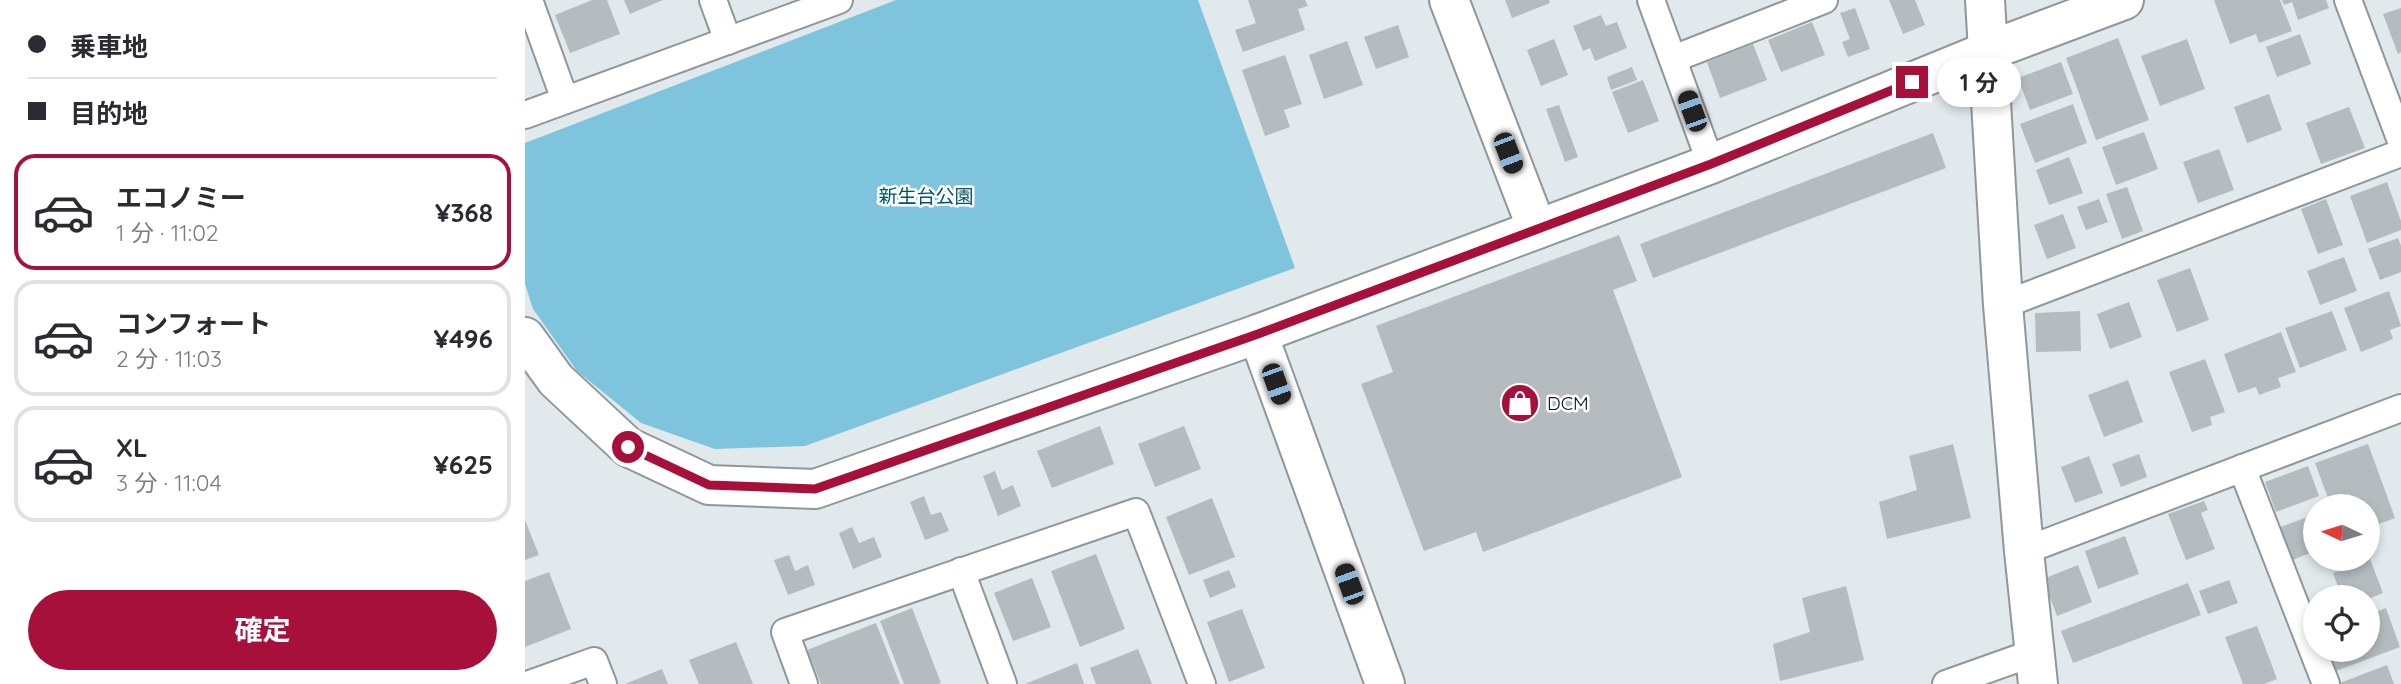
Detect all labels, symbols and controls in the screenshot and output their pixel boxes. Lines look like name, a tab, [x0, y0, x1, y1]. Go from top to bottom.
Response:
text: 乗車地	[70, 30, 148, 63]
callout: 1 分	[1937, 57, 2021, 106]
route end	[1896, 66, 1928, 98]
text: 1 分	[1960, 68, 1998, 97]
car	[1675, 88, 1710, 134]
text: 目的地	[70, 97, 148, 130]
car	[1491, 130, 1526, 176]
icon: car	[32, 181, 95, 244]
text: エコノミー	[116, 181, 246, 214]
park label: 新生台公園	[878, 184, 974, 208]
text: ¥368	[435, 196, 493, 229]
text: 1 分 · 11:02	[116, 218, 219, 247]
icon: car	[32, 307, 95, 370]
text: コンフォート	[116, 307, 271, 340]
text: ¥496	[434, 322, 493, 355]
text: 2 分 · 11:03	[116, 344, 222, 373]
car	[1259, 361, 1294, 407]
shop icon: DCM	[1499, 382, 1541, 424]
place label: DCM	[1547, 391, 1589, 415]
text: XL	[116, 431, 148, 464]
route start	[612, 431, 644, 463]
icon: car	[32, 433, 95, 496]
text: ¥625	[433, 448, 493, 481]
text: 3 分 · 11:04	[116, 468, 222, 497]
north arrow	[2303, 494, 2380, 570]
map controls	[2303, 494, 2380, 662]
car	[1332, 561, 1367, 607]
button: locate	[2303, 585, 2380, 662]
button: 確定	[28, 590, 497, 670]

